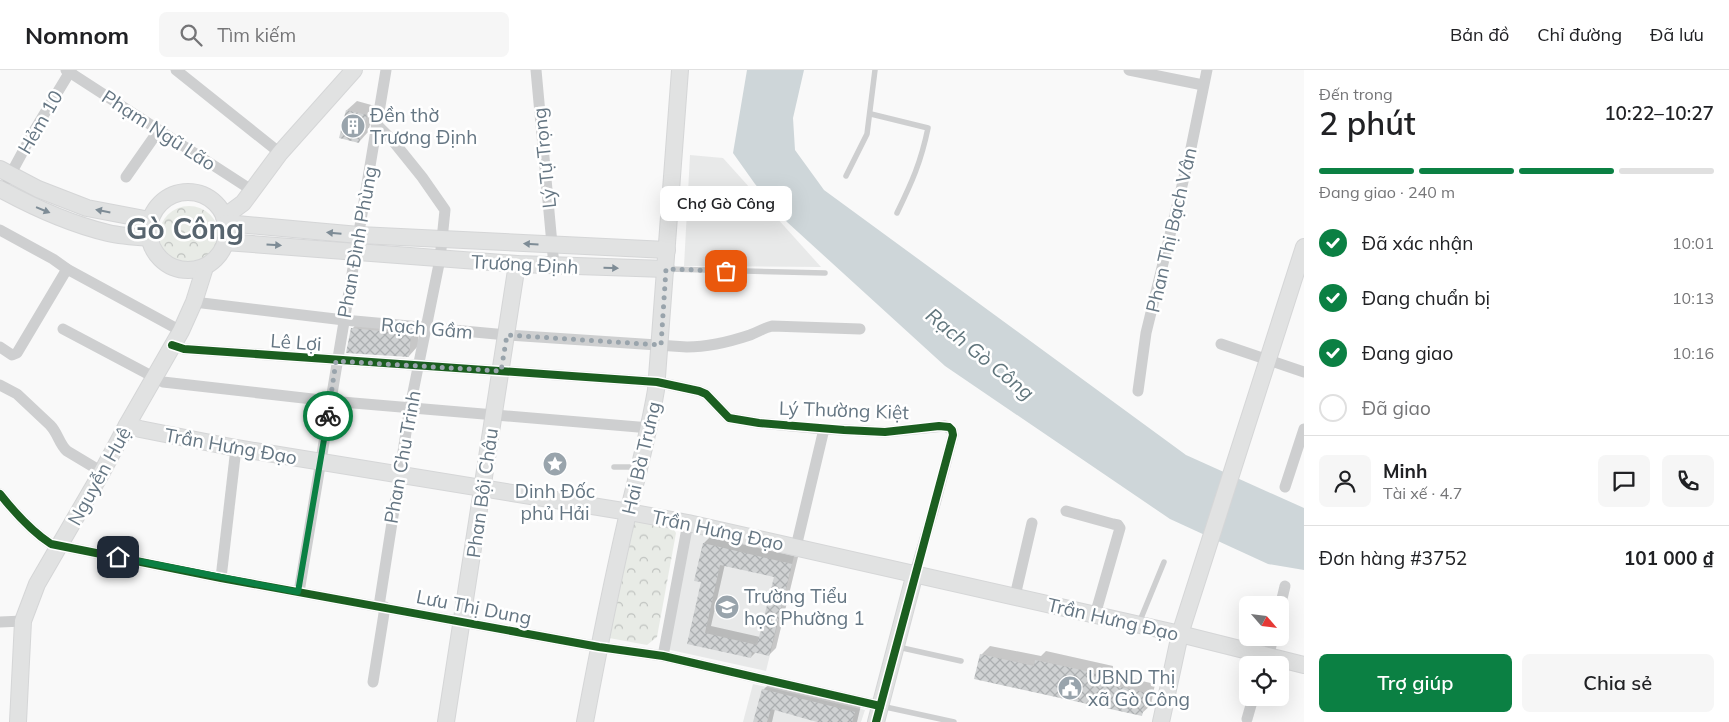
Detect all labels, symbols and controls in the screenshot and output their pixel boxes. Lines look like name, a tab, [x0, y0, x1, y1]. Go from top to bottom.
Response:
search box	[159, 12, 509, 57]
text: Nomnom	[25, 20, 129, 50]
icon: search	[177, 21, 205, 49]
text: Tìm kiếm	[217, 23, 296, 47]
text: Bản đồ	[1450, 23, 1509, 46]
text: Chỉ đường	[1537, 23, 1622, 46]
text: Đã lưu	[1650, 23, 1704, 46]
street label: Phạm Ngũ Lão	[98, 84, 220, 176]
text: Đến trong	[1319, 84, 1393, 104]
street label: Hẻm 10	[12, 86, 68, 158]
text: 10:22–10:27	[1604, 101, 1714, 125]
place label: Đền thờ Trương Định	[370, 103, 477, 149]
text: 2 phút	[1319, 103, 1416, 143]
street label: Lý Tự Trọng	[527, 107, 561, 209]
building icon: Đền thờ Trương Định	[340, 113, 366, 139]
street label: Phan Thị Bạch Vân	[1140, 145, 1202, 315]
street label: Phan Đình Phùng	[332, 164, 382, 320]
text: Đang giao · 240 m	[1319, 182, 1455, 202]
callout: Chợ Gò Công	[660, 186, 792, 221]
text: Chợ Gò Công	[677, 193, 775, 213]
one-way arrow	[94, 206, 110, 214]
one-way arrow	[36, 207, 51, 215]
district label: Gò Công	[126, 210, 244, 246]
one-way arrow	[325, 228, 341, 236]
icon: check	[1319, 229, 1347, 257]
text: Đã xác nhận	[1362, 231, 1473, 255]
text: 10:01	[1672, 233, 1714, 253]
one-way arrow	[523, 239, 539, 247]
one-way arrow	[266, 242, 282, 250]
street label: Trương Định	[471, 249, 579, 279]
pin	[705, 250, 747, 292]
icon: bag	[712, 257, 740, 285]
one-way arrow	[603, 264, 619, 272]
icon: check	[1319, 284, 1347, 312]
text: Đang chuẩn bị	[1362, 286, 1490, 310]
text: 10:13	[1672, 288, 1714, 308]
water label: Rạch Gò Công	[921, 302, 1040, 405]
street label: Rạch Gầm	[380, 312, 474, 344]
street label: Lê Lợi	[270, 328, 322, 356]
icon: check	[1319, 339, 1347, 367]
text: Đang giao	[1362, 341, 1453, 365]
text: 10:16	[1672, 343, 1714, 363]
street label: Phan Chu Trinh	[378, 389, 426, 525]
courier	[303, 391, 353, 441]
street label: Lý Thường Kiệt	[779, 396, 910, 424]
text: Đã giao	[1362, 396, 1431, 420]
street label: Hai Bà Trưng	[616, 399, 666, 517]
icon: bike	[314, 402, 342, 430]
street label: Nguyễn Huệ	[62, 423, 136, 529]
street label: Trần Hưng Đạo	[163, 423, 299, 469]
street label: Phan Bội Châu	[461, 427, 503, 559]
place icon: Dinh Đốc phủ Hải	[542, 451, 568, 477]
button: person	[1319, 455, 1371, 507]
button: chat	[1598, 455, 1650, 507]
button: phone	[1662, 455, 1714, 507]
text: Minh	[1383, 459, 1427, 483]
place label: Dinh Đốc phủ Hải	[515, 479, 595, 525]
text: Tài xế · 4.7	[1383, 483, 1462, 503]
street label: Trần Hưng Đạo	[650, 504, 786, 556]
pin	[97, 536, 139, 578]
icon: home	[104, 543, 132, 571]
text: Đơn hàng #3752	[1319, 546, 1467, 570]
text: 101 000 ₫	[1624, 546, 1714, 570]
street label: Lưu Thị Dung	[414, 584, 534, 630]
place label: Trường Tiểu học Phường 1	[744, 584, 865, 630]
street label: Trần Hưng Đạo	[1045, 592, 1181, 646]
school or university icon: Trường Tiểu học Phường 1	[714, 594, 740, 620]
north arrow	[1239, 596, 1289, 646]
map controls	[1239, 596, 1289, 706]
button: Trợ giúp	[1319, 654, 1512, 712]
button: Chia sẻ	[1522, 654, 1714, 712]
button: locate	[1239, 656, 1289, 706]
place label: UBND Thị xã Gò Công	[1088, 665, 1190, 711]
public building icon: UBND Thị xã Gò Công	[1057, 675, 1083, 701]

